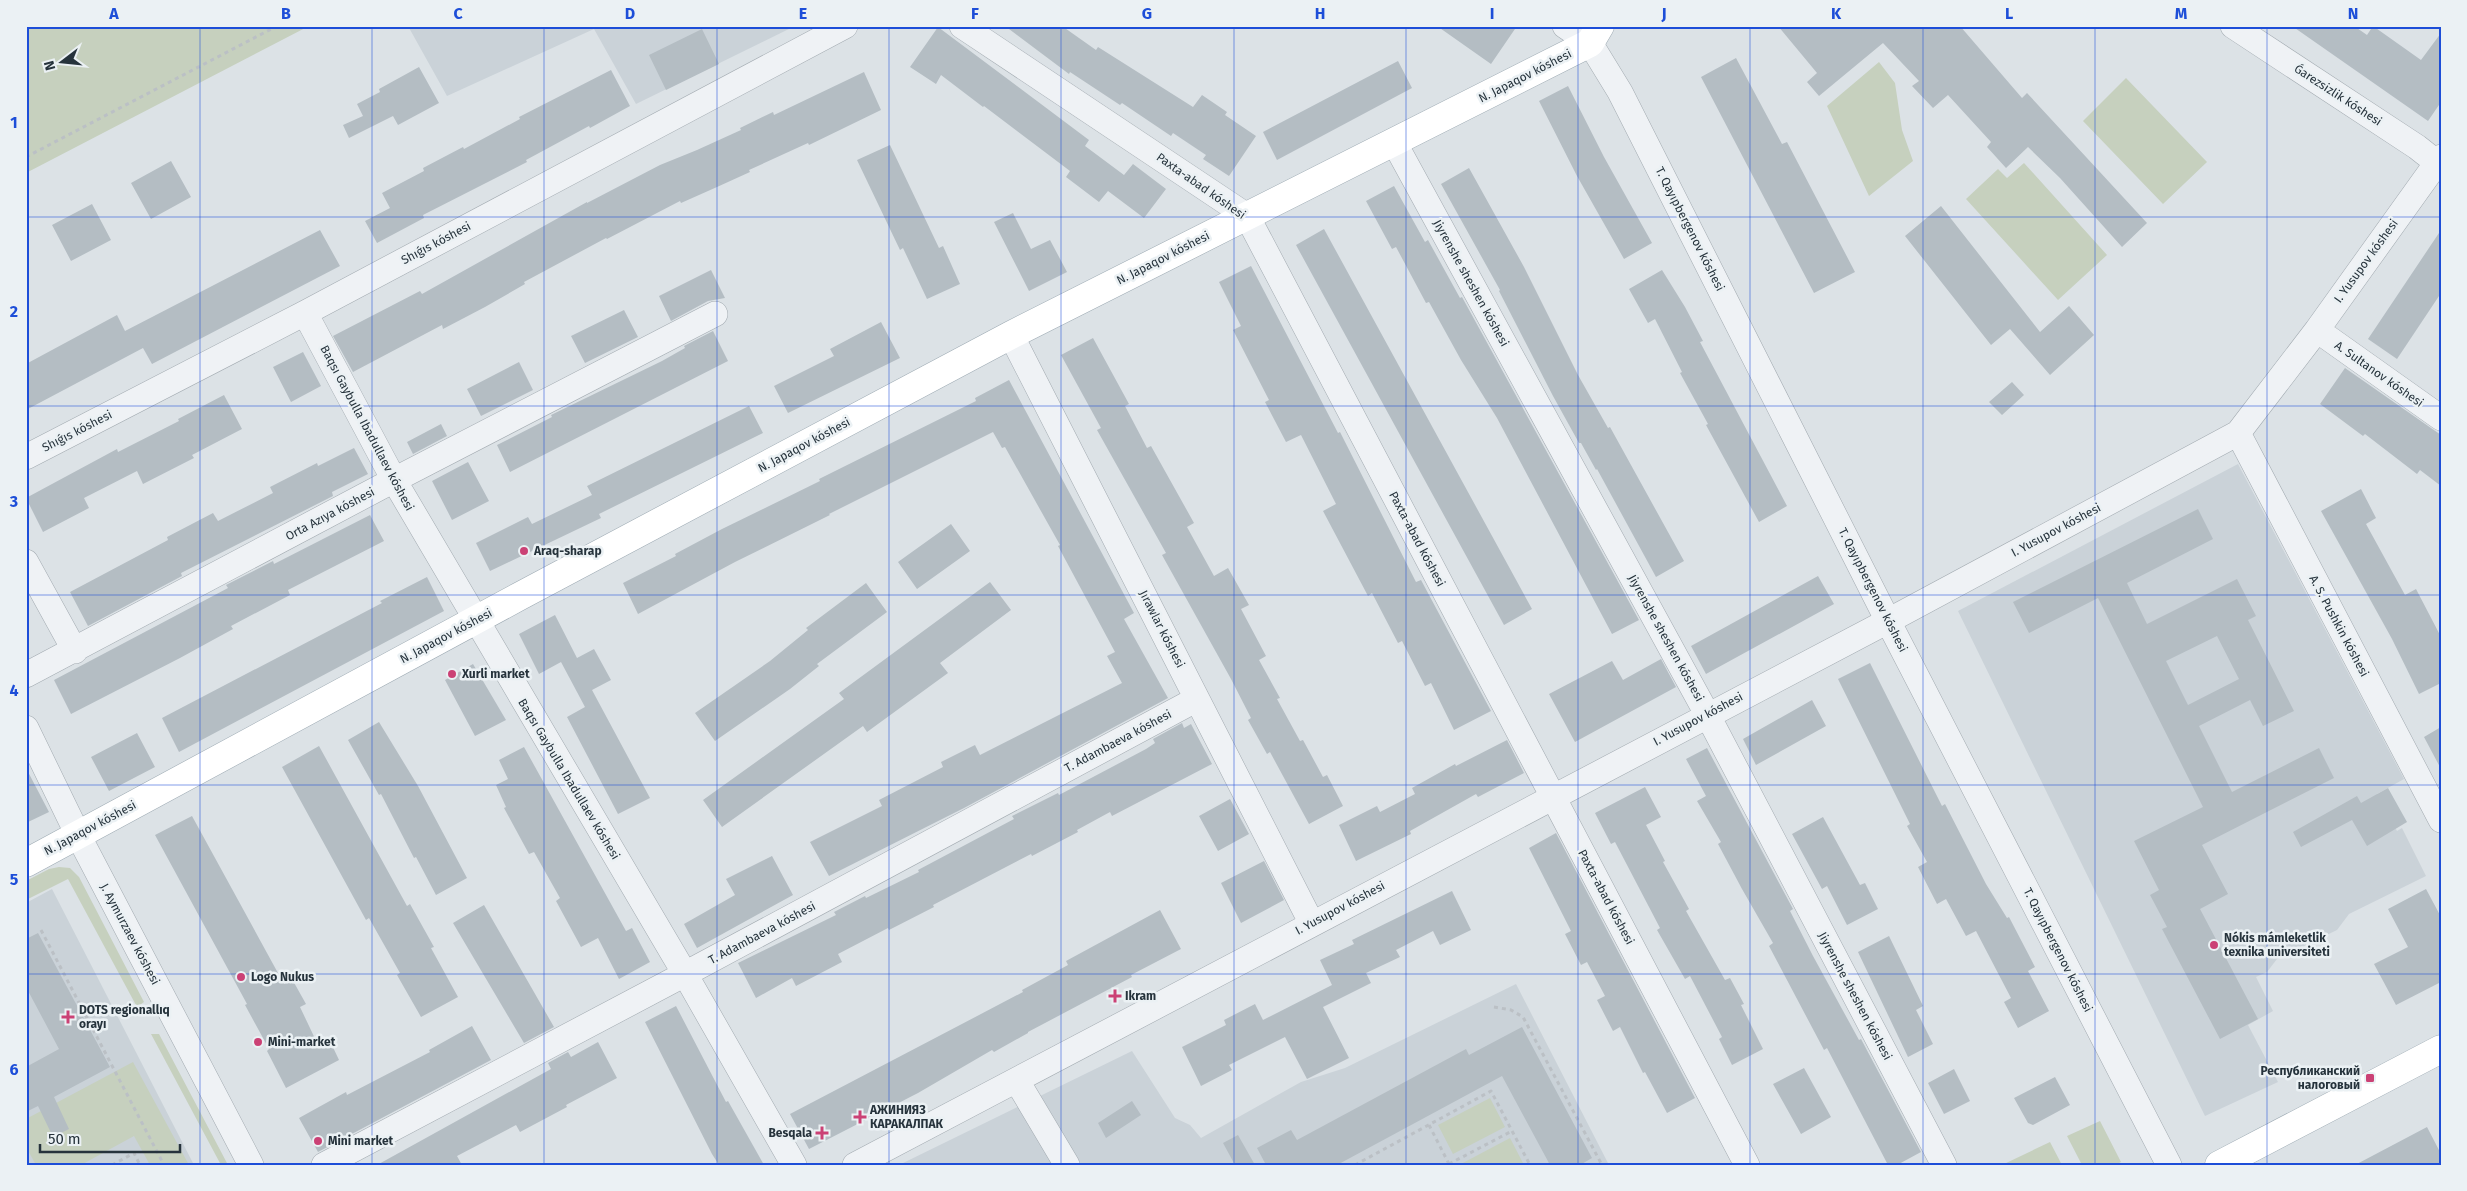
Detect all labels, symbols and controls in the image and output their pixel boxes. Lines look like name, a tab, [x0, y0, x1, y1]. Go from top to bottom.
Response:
text: A	[108, 4, 119, 23]
text: B	[281, 4, 291, 23]
text: C	[453, 4, 463, 23]
text: D	[625, 4, 635, 23]
text: E	[799, 4, 807, 23]
text: F	[971, 4, 979, 23]
text: G	[1142, 4, 1152, 23]
text: H	[1315, 4, 1325, 23]
text: I	[1490, 4, 1494, 23]
text: J	[1660, 4, 1667, 23]
text: K	[1831, 4, 1842, 23]
text: L	[2005, 4, 2013, 23]
text: M	[2175, 4, 2188, 23]
text: N	[2348, 4, 2358, 23]
north arrow	[38, 38, 88, 88]
street label: N. Japaqov kóshesi	[1476, 47, 1574, 105]
text: N	[41, 59, 59, 72]
street label: Ǵarezsizlik kóshesi	[2292, 61, 2385, 129]
text: 1	[10, 113, 18, 132]
street label: Paxta-abad kóshesi	[1154, 150, 1248, 222]
street label: T. Qayıpbergenov kóshesi	[1653, 165, 1727, 293]
street label: Jiyrenshe sheshen kóshesi	[1430, 217, 1512, 349]
street label: I. Yusupov kóshesi	[2331, 217, 2401, 305]
street label: Shıǵıs kóshesi	[399, 219, 473, 267]
street label: N. Japaqov kóshesi	[1114, 229, 1212, 287]
text: 2	[10, 302, 18, 321]
street label: A. Sultanov kóshesi	[2332, 338, 2426, 410]
street label: Baqsı Gaybulla Ibadullaev kóshesi	[317, 343, 417, 513]
street label: Shıǵıs kóshesi	[40, 407, 114, 455]
street label: N. Japaqov kóshesi	[755, 415, 853, 475]
street label: Orta Azıya kóshesi	[283, 485, 377, 543]
street label: Paxta-abad kóshesi	[1386, 489, 1448, 589]
text: 3	[9, 492, 18, 511]
street label: I. Yusupov kóshesi	[2009, 500, 2103, 560]
street label: T. Qayıpbergenov kóshesi	[1836, 526, 1910, 654]
place label: Araq-sharap	[533, 544, 602, 558]
marker: Araq-sharap	[518, 545, 530, 557]
street label: Jiyrenshe sheshen kóshesi	[1625, 572, 1707, 704]
street label: A. S. Pushkin kóshesi	[2306, 573, 2372, 679]
street label: Jırawlar kóshesi	[1136, 588, 1188, 670]
street label: N. Japaqov kóshesi	[397, 606, 495, 666]
place label: Xurli market	[461, 667, 530, 681]
marker: Xurli market	[446, 668, 458, 680]
text: 4	[9, 681, 19, 700]
street label: I. Yusupov kóshesi	[1651, 689, 1745, 749]
street label: Baqsı Gaybulla Ibadullaev kóshesi	[515, 696, 623, 862]
street label: T. Adambaeva kóshesi	[1062, 707, 1174, 775]
street label: N. Japaqov kóshesi	[41, 798, 139, 858]
street label: Paxta-abad kóshesi	[1575, 847, 1637, 947]
text: 5	[10, 870, 19, 889]
street label: I. Yusupov kóshesi	[1293, 878, 1387, 938]
street label: J. Aymurzaev kóshesi	[97, 881, 163, 987]
street label: T. Qayıpbergenov kóshesi	[2021, 886, 2095, 1014]
street label: T. Adambaeva kóshesi	[706, 899, 818, 967]
street label: Jiyrenshe sheshen kóshesi	[1815, 930, 1895, 1062]
place label: Nókis mámleketlik texnika universiteti	[2224, 931, 2330, 959]
marker: Nókis mámleketlik texnika universiteti	[2208, 939, 2220, 951]
place label: Logo Nukus	[251, 970, 314, 984]
marker: Logo Nukus	[235, 971, 247, 983]
place label: Ikram	[1125, 989, 1156, 1003]
marker: Ikram	[1109, 990, 1121, 1002]
place label: DOTS regionallıq orayı	[79, 1003, 170, 1031]
marker: DOTS regionallıq orayı	[61, 1010, 75, 1024]
place label: Mini-market	[268, 1035, 336, 1049]
marker: Mini-market	[252, 1036, 264, 1048]
text: 6	[9, 1060, 19, 1079]
place label: Республиканский налоговый	[2260, 1064, 2360, 1092]
marker: Республиканский налоговый	[2364, 1072, 2376, 1084]
place label: АЖИНИЯЗ КАРАКАЛПАК	[869, 1103, 944, 1131]
marker: АЖИНИЯЗ КАРАКАЛПАК	[854, 1111, 866, 1123]
scale bar	[40, 1121, 180, 1153]
place label: Besqala	[768, 1126, 812, 1140]
marker: Besqala	[816, 1127, 828, 1139]
text: 50 m	[48, 1130, 81, 1148]
place label: Mini market	[328, 1134, 394, 1148]
marker: Mini market	[312, 1135, 324, 1147]

